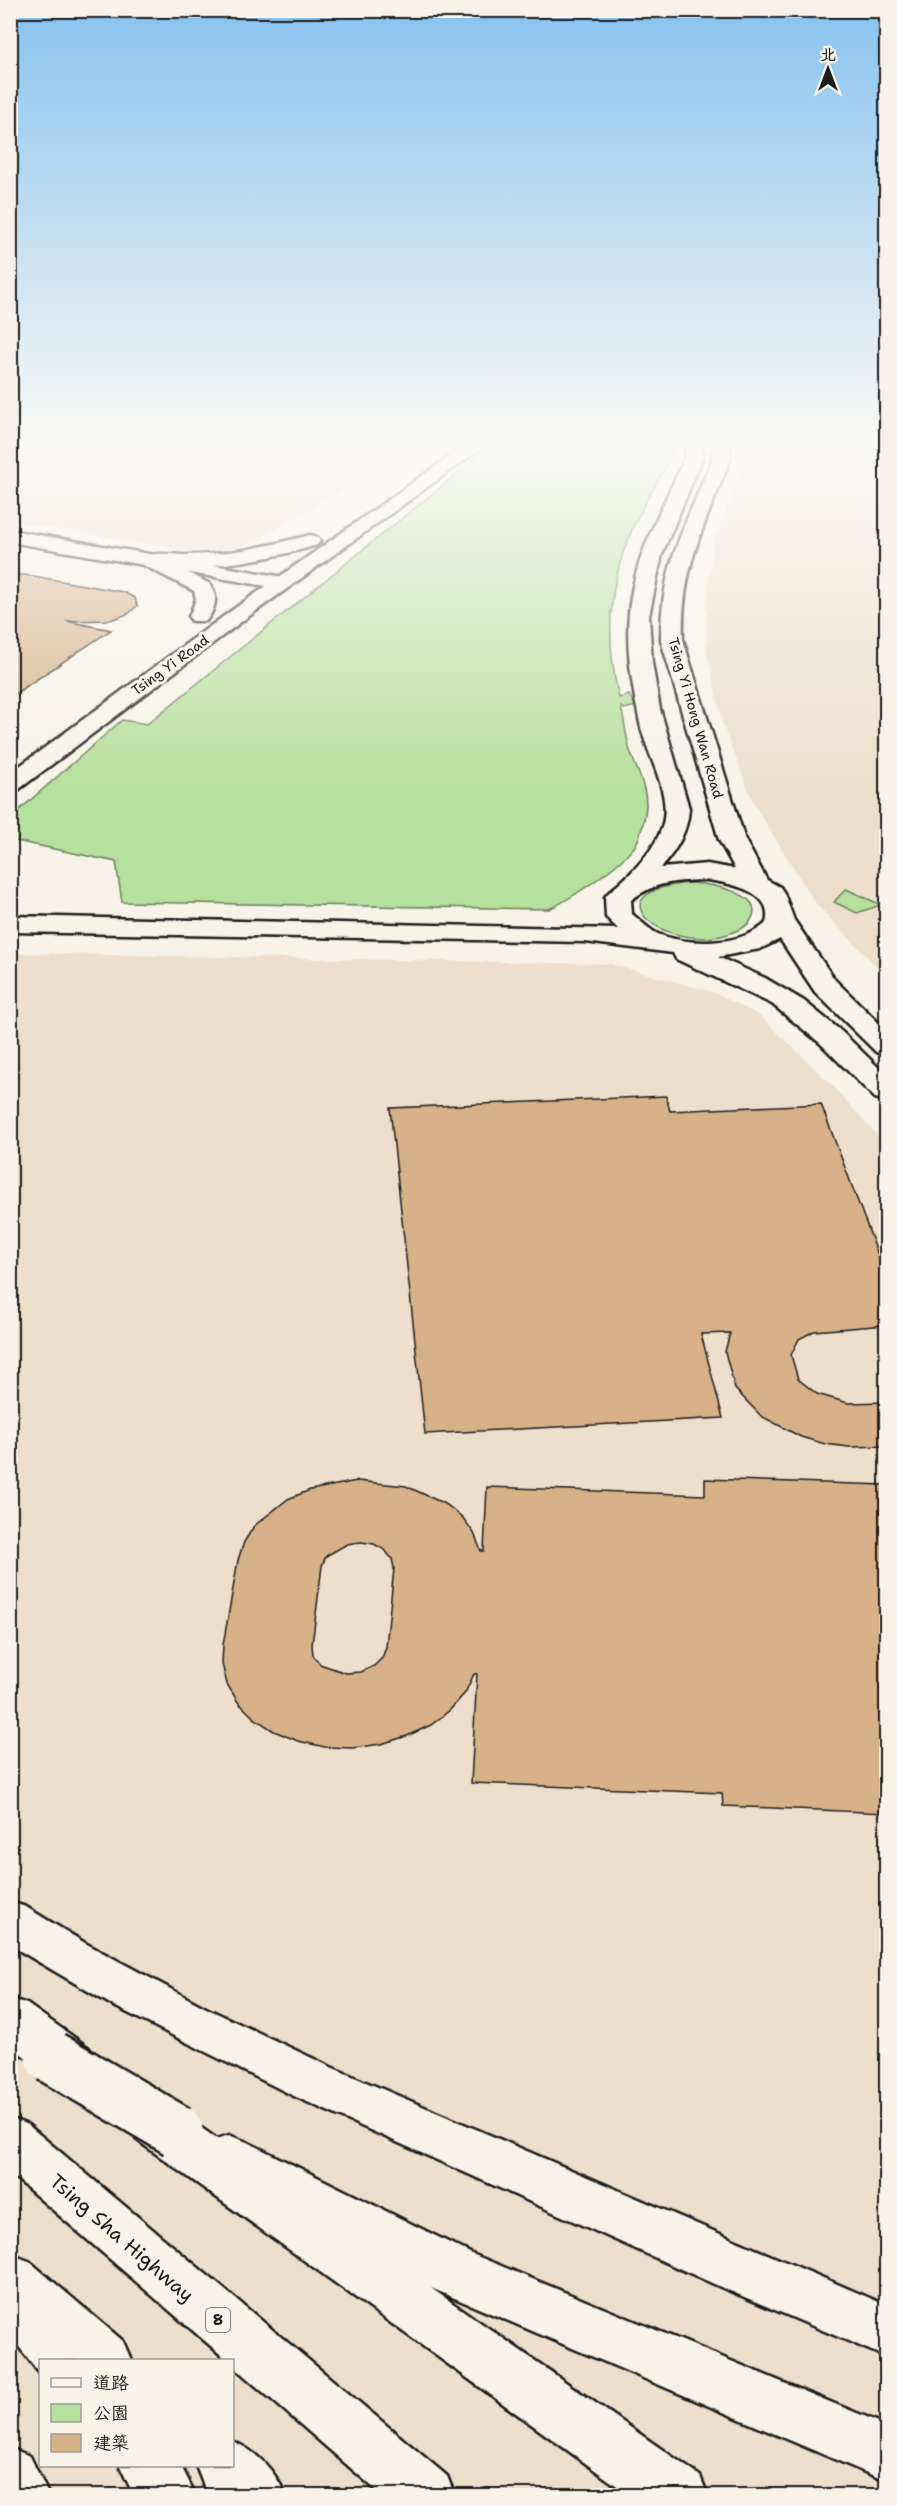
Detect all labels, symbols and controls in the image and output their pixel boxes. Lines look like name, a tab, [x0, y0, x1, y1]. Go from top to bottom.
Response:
north arrow	[798, 39, 858, 99]
text: 北	[820, 44, 836, 65]
street label: Tsing Yi Road	[128, 631, 212, 699]
street label: Tsing Yi Hong Wan Road	[664, 635, 728, 801]
street label: Tsing Sha Highway	[44, 2168, 200, 2308]
road number: 8	[206, 2308, 230, 2332]
legend	[39, 2359, 234, 2467]
text: 道路	[93, 2371, 129, 2395]
text: 公園	[93, 2401, 129, 2425]
text: 建築	[93, 2431, 129, 2455]

